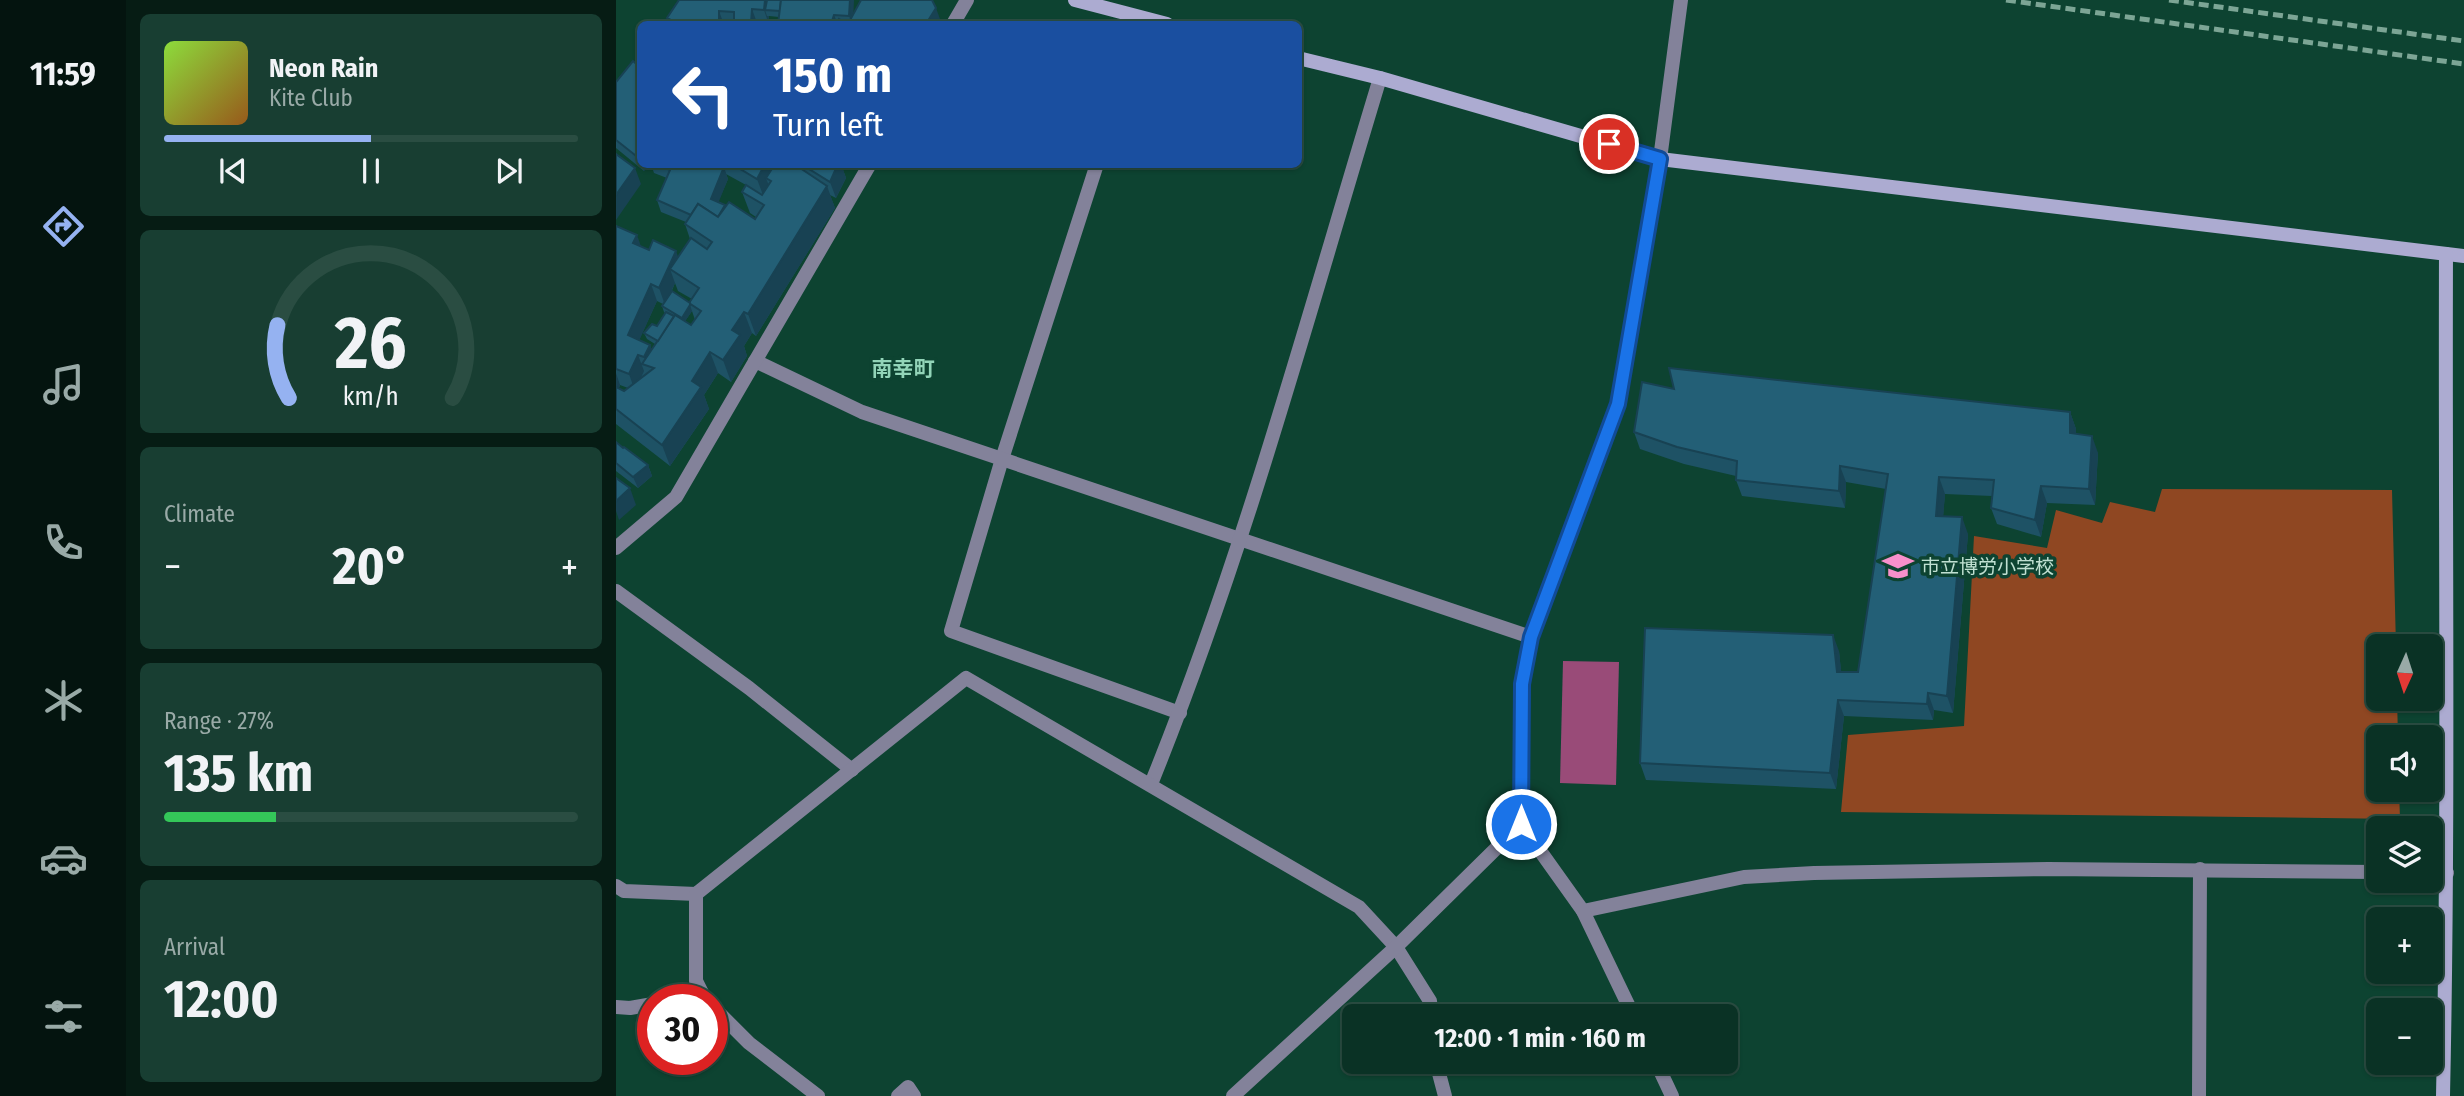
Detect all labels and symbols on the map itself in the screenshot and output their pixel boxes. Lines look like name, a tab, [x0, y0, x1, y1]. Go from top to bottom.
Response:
pin	[1579, 114, 1639, 174]
district label: 南幸町	[872, 356, 935, 382]
school or university icon: 市立博労小学校	[1881, 549, 1915, 583]
place label: 市立博労小学校	[1921, 555, 2054, 578]
north arrow	[2366, 634, 2443, 710]
position arrow	[1484, 787, 1558, 861]
speed limit sign: 30	[637, 984, 728, 1075]

